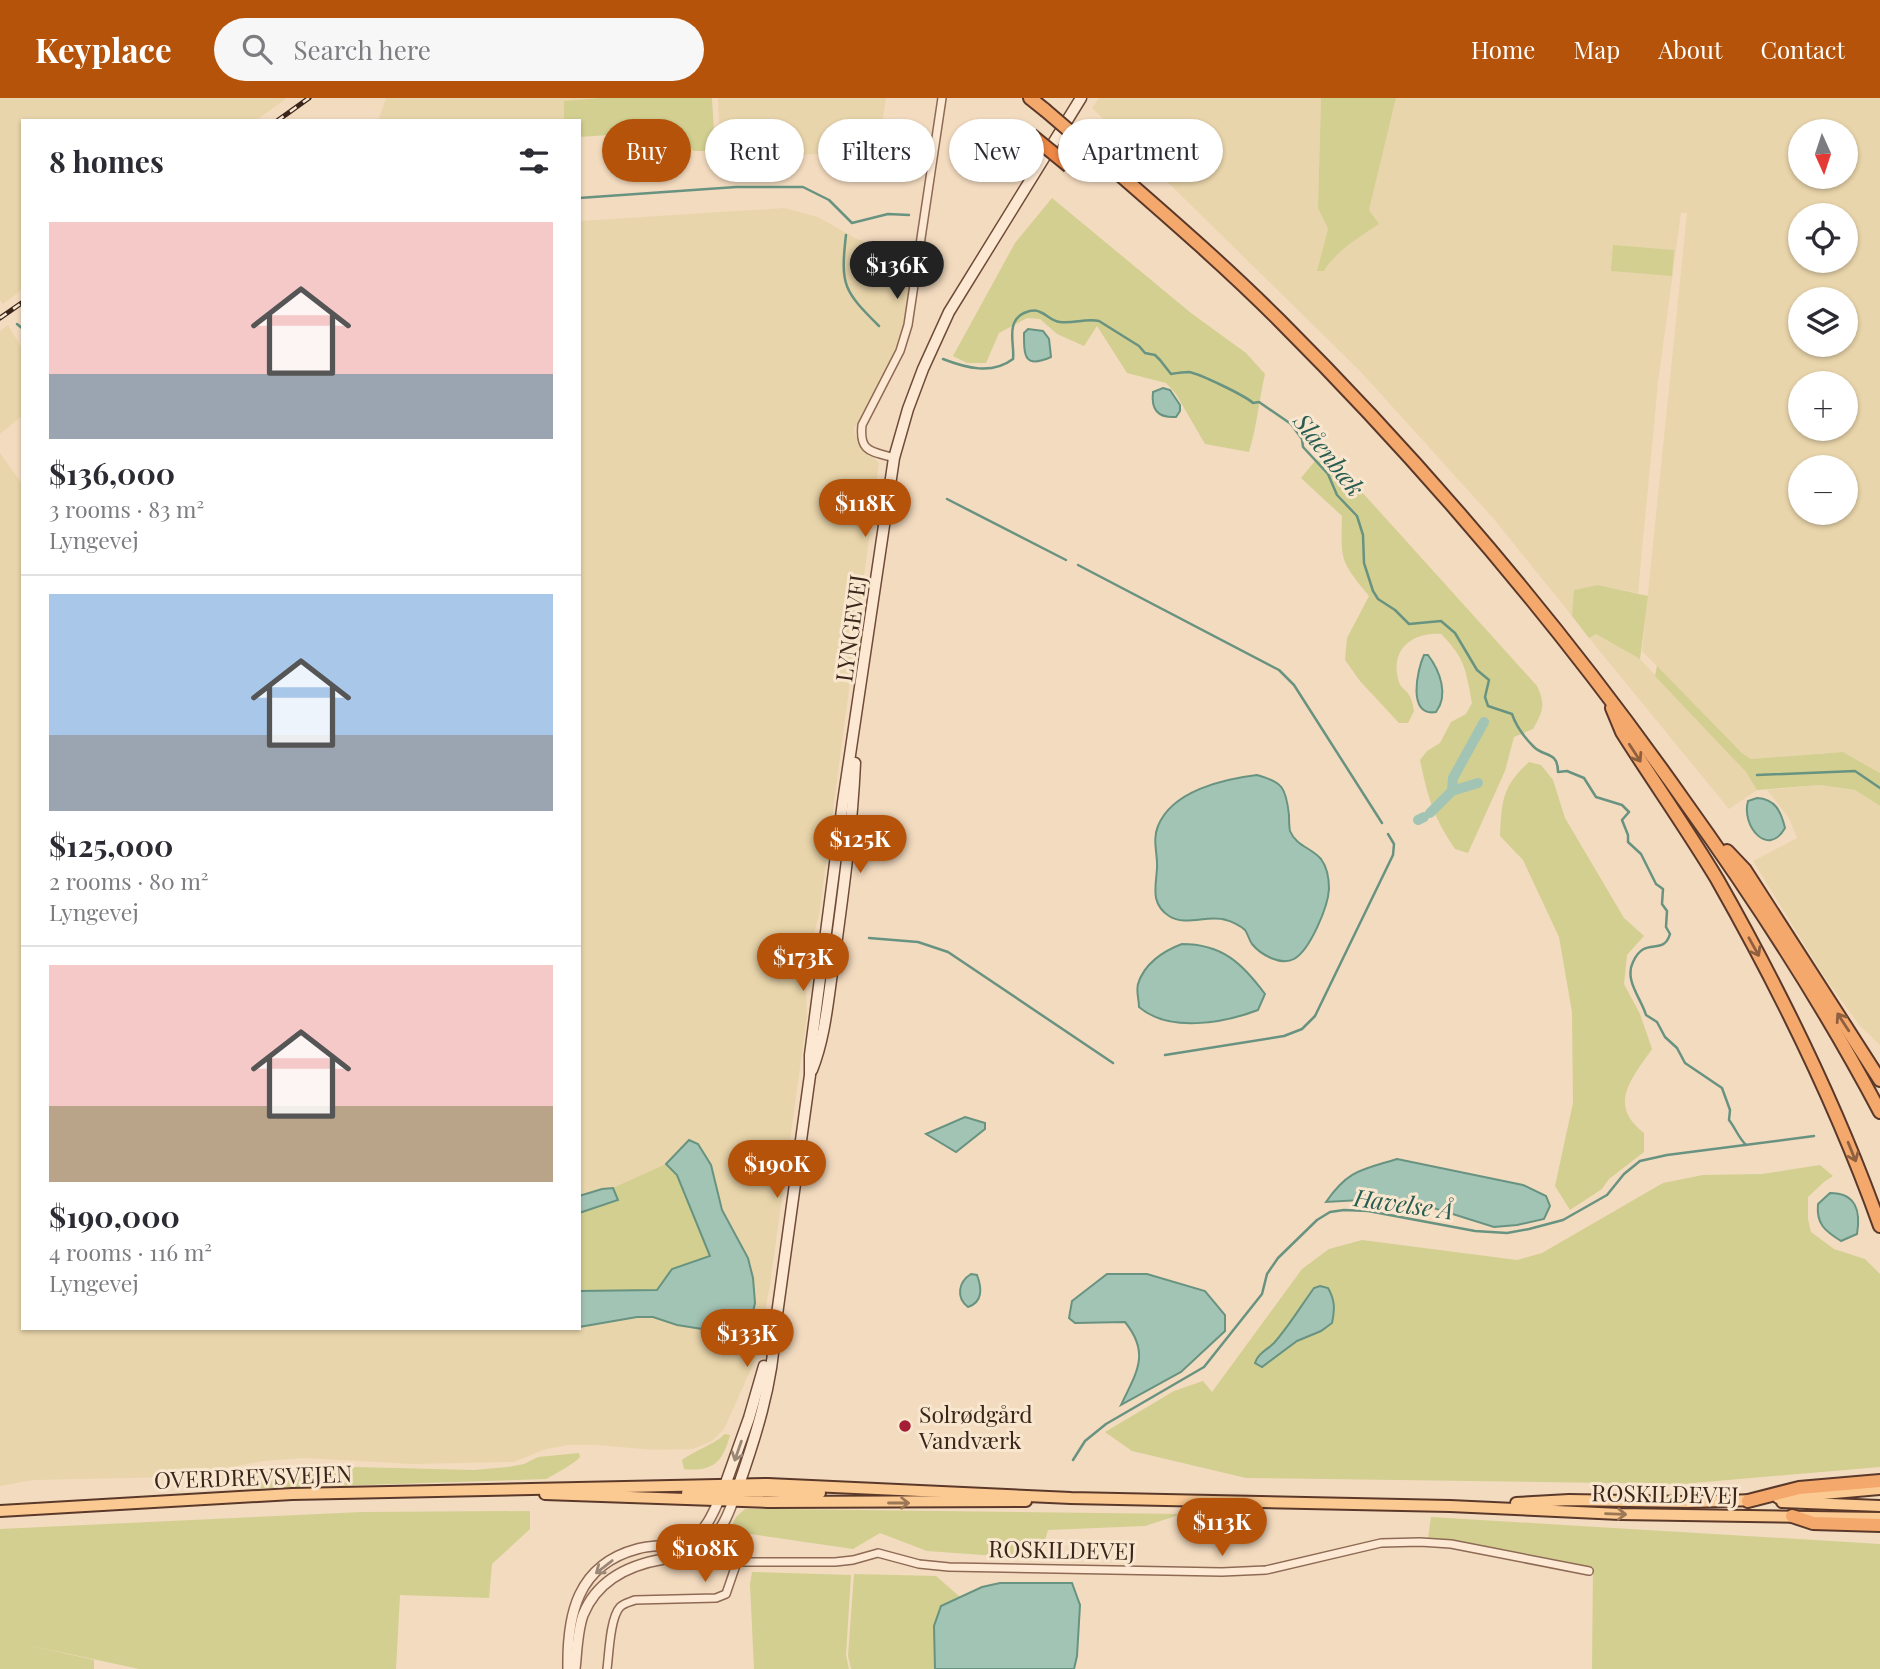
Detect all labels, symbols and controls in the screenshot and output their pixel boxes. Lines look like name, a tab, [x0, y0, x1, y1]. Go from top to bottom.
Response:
search box	[214, 18, 704, 81]
text: Keyplace	[35, 27, 172, 71]
icon: search	[238, 30, 276, 68]
text: Search here	[294, 32, 431, 67]
text: Home	[1471, 33, 1535, 65]
text: Map	[1573, 33, 1620, 65]
text: About	[1658, 33, 1722, 65]
text: Contact	[1760, 33, 1845, 65]
chip: Buy	[602, 119, 691, 182]
chip: Rent	[705, 119, 804, 182]
chip: Filters	[818, 119, 935, 182]
chip: New	[949, 119, 1044, 182]
chip: Apartment	[1058, 119, 1223, 182]
north arrow	[1788, 119, 1858, 189]
map controls	[1788, 119, 1858, 525]
text: 8 homes	[49, 141, 164, 181]
icon: filters	[515, 142, 553, 180]
button: locate	[1788, 203, 1858, 273]
pin: $136K	[848, 242, 946, 301]
text: $136K	[866, 248, 928, 279]
icon: home	[238, 268, 364, 394]
button: layers	[1788, 287, 1858, 357]
button: +	[1788, 371, 1858, 441]
water label: Slåenbæk	[1287, 405, 1372, 502]
text: $136,000	[49, 453, 175, 493]
button: −	[1788, 455, 1858, 525]
pin: $118K	[816, 480, 914, 539]
text: $118K	[835, 486, 895, 517]
text: 3 rooms · 83 m²	[49, 493, 204, 524]
text: Lyngevej	[49, 524, 139, 555]
street label: LYNGEVEJ	[827, 572, 873, 684]
icon: home	[238, 640, 364, 766]
one-way arrow	[1628, 743, 1643, 762]
pin: $125K	[811, 816, 909, 875]
text: $125K	[829, 822, 891, 853]
text: $125,000	[49, 825, 173, 865]
text: 2 rooms · 80 m²	[49, 865, 209, 896]
text: Lyngevej	[49, 896, 139, 927]
pin: $173K	[754, 934, 852, 993]
one-way arrow	[1748, 936, 1761, 957]
text: $173K	[773, 940, 833, 971]
icon: home	[238, 1011, 364, 1137]
one-way arrow	[1836, 1013, 1850, 1033]
pin: $190K	[728, 1140, 826, 1200]
one-way arrow	[1846, 1141, 1859, 1163]
text: $190K	[744, 1147, 810, 1178]
water label: Havelse Å	[1351, 1180, 1456, 1226]
text: $190,000	[49, 1196, 180, 1236]
text: 4 rooms · 116 m²	[49, 1236, 212, 1267]
text: Lyngevej	[49, 1267, 139, 1298]
pin: $133K	[698, 1310, 796, 1369]
text: $133K	[717, 1316, 777, 1347]
place label: Solrødgård Vandværk	[918, 1398, 1033, 1455]
marker: Solrødgård Vandværk	[897, 1418, 913, 1434]
one-way arrow	[731, 1440, 743, 1462]
street label: OVERDREVSVEJEN	[153, 1457, 353, 1495]
street label: ROSKILDEVEJ	[1591, 1476, 1739, 1510]
one-way arrow	[888, 1496, 911, 1510]
pin: $113K	[1173, 1498, 1271, 1558]
text: $113K	[1193, 1505, 1251, 1536]
one-way arrow	[1604, 1507, 1627, 1520]
pin: $108K	[656, 1524, 754, 1584]
text: $108K	[672, 1531, 738, 1562]
street label: ROSKILDEVEJ	[988, 1532, 1136, 1566]
one-way arrow	[595, 1559, 614, 1574]

